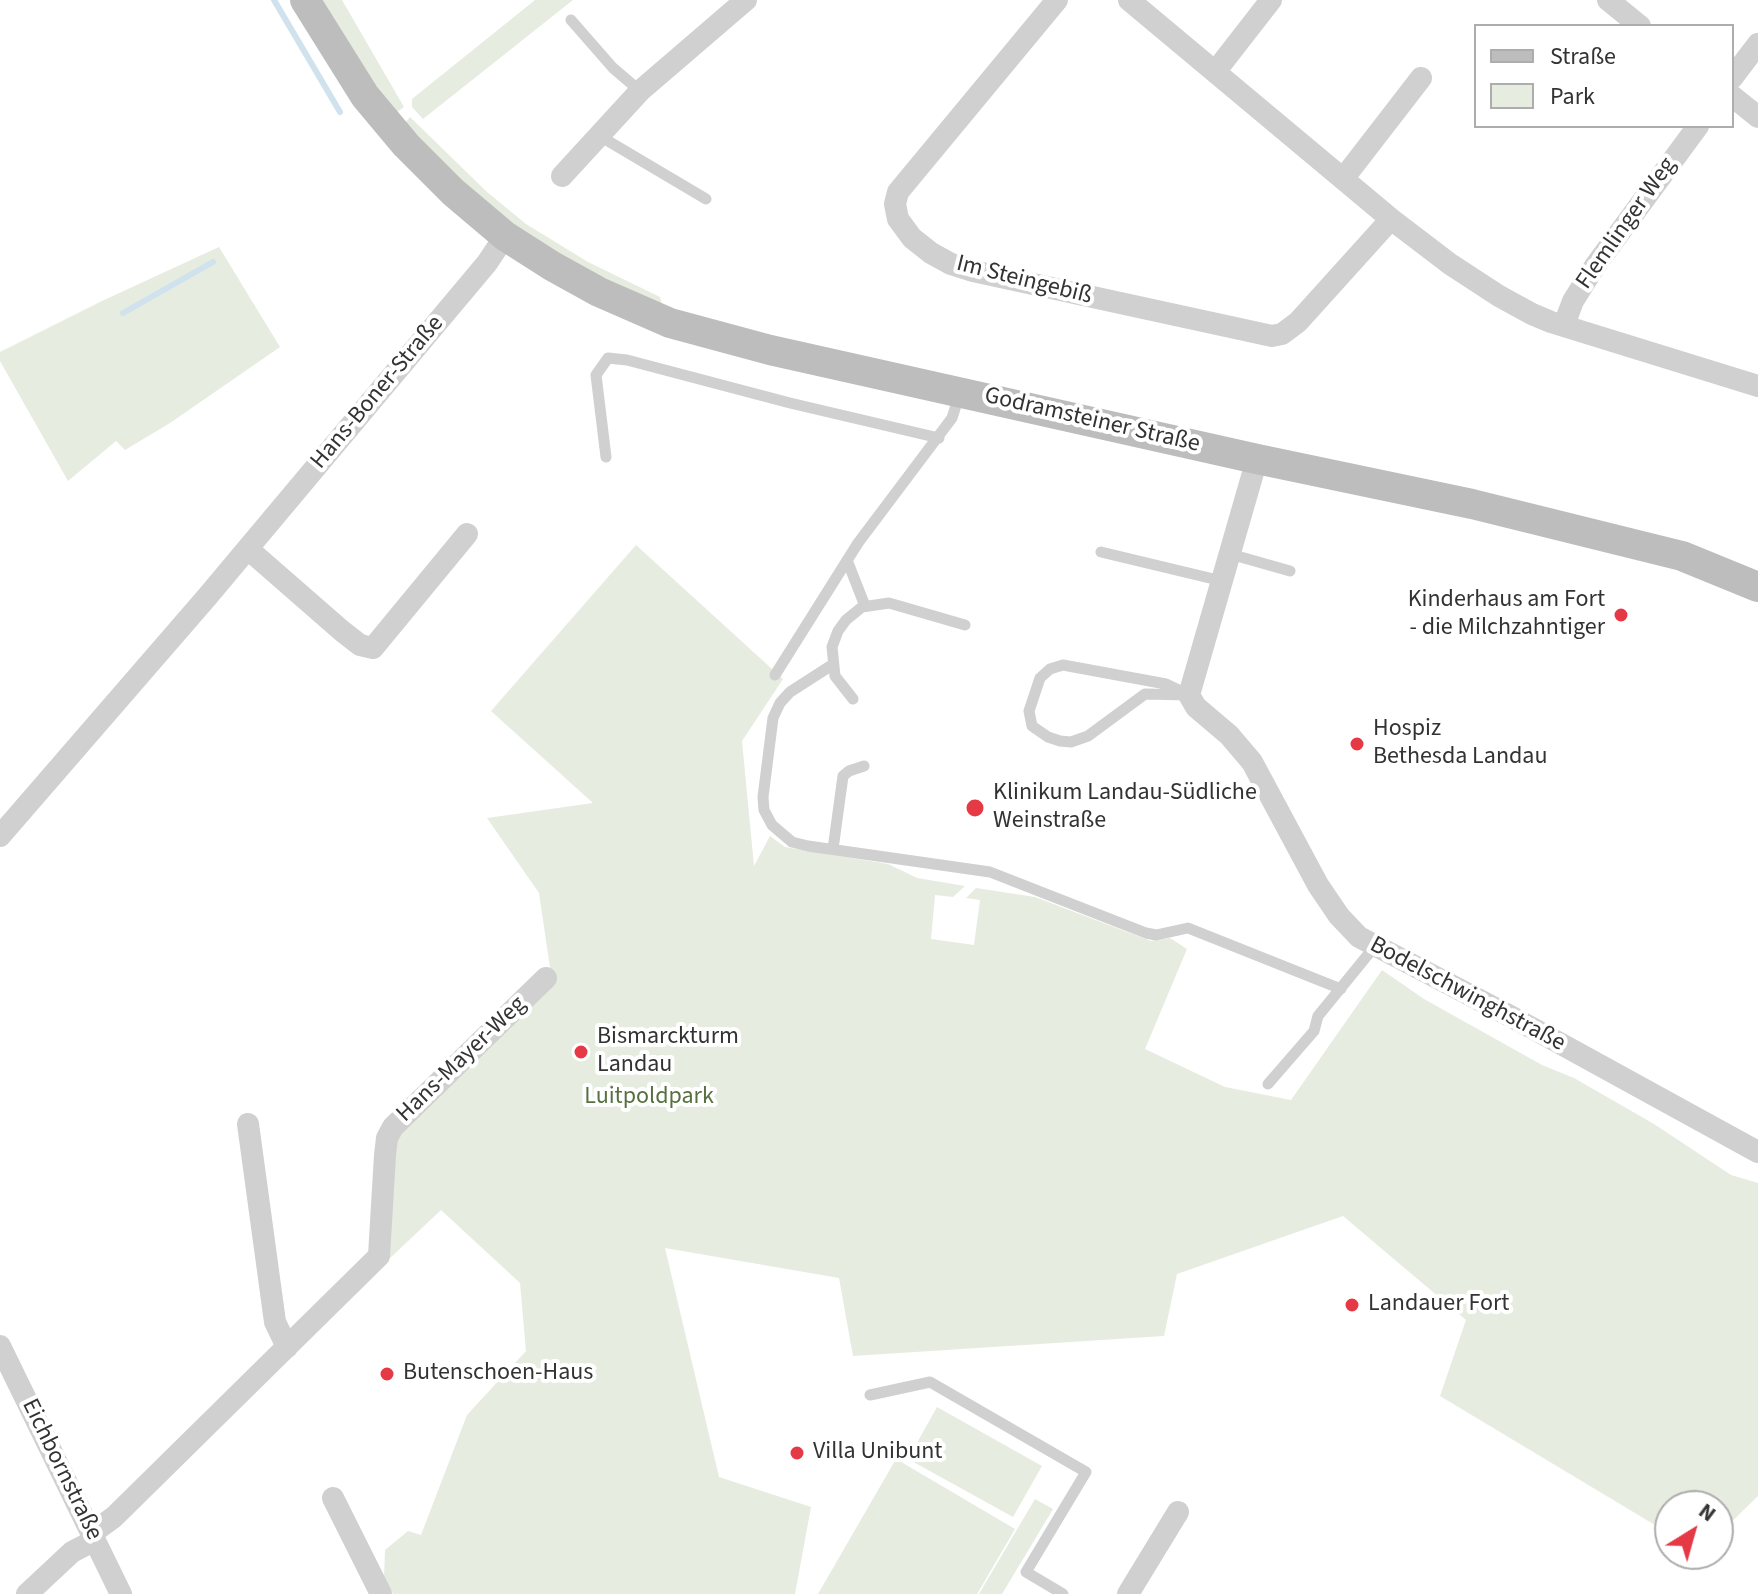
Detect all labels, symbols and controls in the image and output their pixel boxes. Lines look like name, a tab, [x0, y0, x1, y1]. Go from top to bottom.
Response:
legend	[1474, 24, 1734, 128]
text: Straße	[1550, 39, 1616, 74]
text: Park	[1550, 79, 1595, 114]
street label: Flemlinger Weg	[1571, 153, 1683, 295]
street label: Im Steingebiß	[953, 250, 1095, 312]
street label: Hans-Boner-Straße	[305, 310, 451, 476]
street label: Godramsteiner Straße	[982, 382, 1202, 460]
place label: Kinderhaus am Fort - die Milchzahntiger	[1408, 587, 1605, 643]
marker: Kinderhaus am Fort - die Milchzahntiger	[1612, 606, 1630, 624]
place label: Hospiz Bethesda Landau	[1373, 716, 1547, 772]
marker: Hospiz Bethesda Landau	[1348, 735, 1366, 753]
place label: Klinikum Landau-Südliche Weinstraße	[993, 780, 1257, 836]
marker: Klinikum Landau-Südliche Weinstraße	[964, 797, 986, 819]
street label: Bodelschwinghstraße	[1364, 931, 1570, 1059]
street label: Hans-Mayer-Weg	[391, 991, 533, 1129]
place label: Bismarckturm Landau	[597, 1024, 739, 1080]
marker: Bismarckturm Landau	[572, 1043, 590, 1061]
park label: Luitpoldpark	[584, 1084, 714, 1112]
place label: Landauer Fort	[1368, 1291, 1509, 1319]
marker: Landauer Fort	[1343, 1296, 1361, 1314]
place label: Butenschoen-Haus	[403, 1360, 593, 1388]
marker: Butenschoen-Haus	[378, 1365, 396, 1383]
street label: Eichbornstraße	[14, 1395, 108, 1545]
place label: Villa Unibunt	[813, 1439, 942, 1467]
marker: Villa Unibunt	[788, 1444, 806, 1462]
north arrow	[1654, 1490, 1734, 1570]
text: N	[1692, 1495, 1723, 1530]

